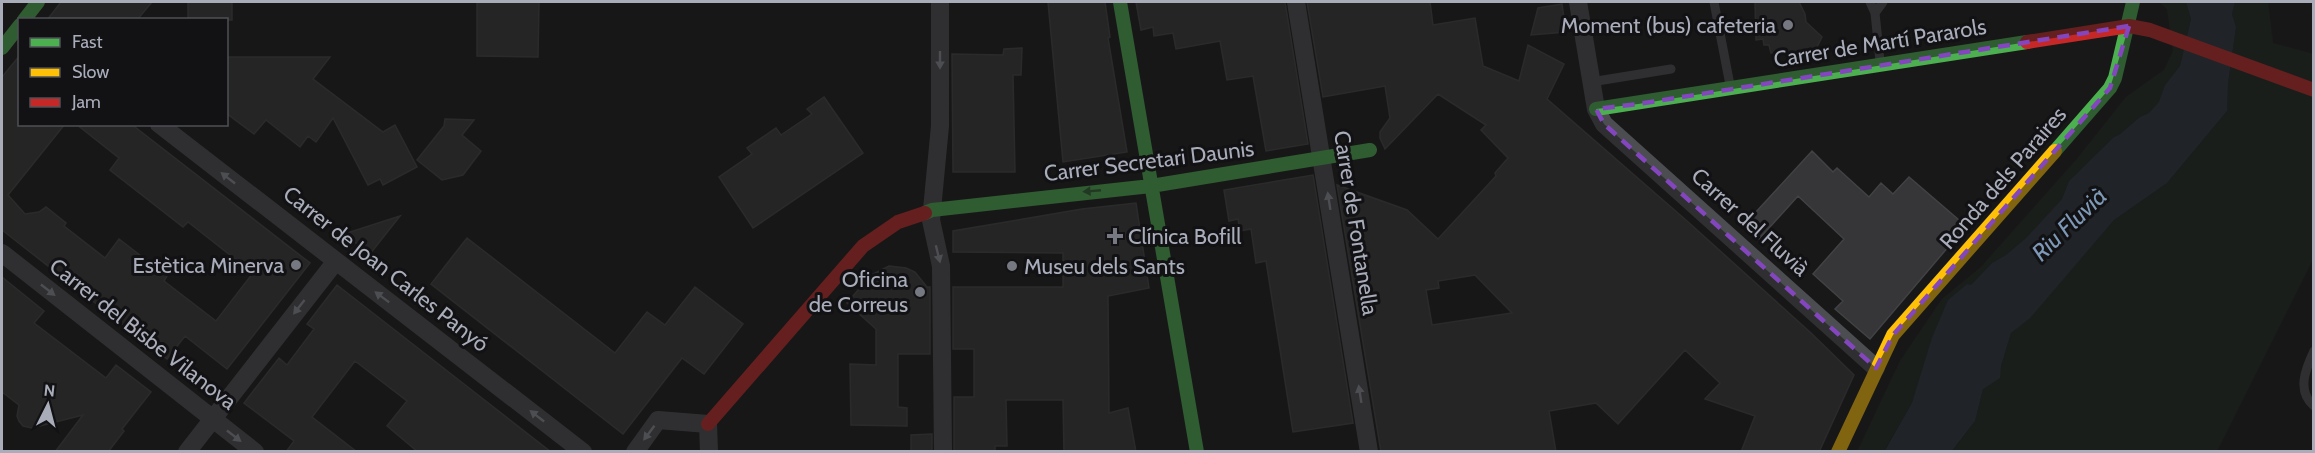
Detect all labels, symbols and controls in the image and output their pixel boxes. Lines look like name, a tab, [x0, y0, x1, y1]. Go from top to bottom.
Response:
place label: Moment (bus) cafeteria	[1561, 12, 1776, 39]
street label: Carrer de Martí Pararols	[1772, 13, 1988, 73]
legend	[18, 18, 228, 126]
marker: Moment (bus) cafeteria	[1781, 18, 1795, 32]
text: Fast	[72, 31, 103, 53]
one-way arrow	[935, 50, 945, 69]
text: Slow	[72, 61, 109, 83]
text: Jam	[71, 91, 101, 113]
street label: Ronda dels Paraires	[1934, 101, 2072, 255]
street label: Carrer de Fontanella	[1328, 129, 1384, 318]
street label: Carrer Secretari Daunis	[1042, 135, 1256, 187]
street label: Carrer del Fluvià	[1686, 162, 1815, 282]
one-way arrow	[220, 171, 236, 184]
street label: Carrer de Joan Carles Panyó	[278, 180, 494, 358]
water label: Riu Fluvià	[2026, 181, 2112, 267]
one-way arrow	[1083, 186, 1102, 196]
one-way arrow	[1324, 192, 1333, 211]
place label: Clínica Bofill	[1128, 223, 1242, 250]
marker: Clínica Bofill	[1106, 227, 1124, 245]
one-way arrow	[934, 245, 943, 263]
place label: Estètica Minerva	[133, 252, 284, 279]
street label: Carrer del Bisbe Vilanova	[44, 253, 242, 416]
place label: Museu dels Sants	[1024, 253, 1185, 280]
marker: Estètica Minerva	[289, 258, 303, 272]
marker: Museu dels Sants	[1005, 259, 1019, 273]
place label: Oficina de Correus	[809, 266, 908, 318]
one-way arrow	[40, 283, 55, 295]
marker: Oficina de Correus	[913, 285, 927, 299]
one-way arrow	[375, 291, 391, 303]
one-way arrow	[294, 300, 306, 315]
north arrow	[18, 375, 78, 435]
text: N	[43, 381, 56, 401]
one-way arrow	[1355, 384, 1364, 403]
one-way arrow	[529, 409, 545, 422]
one-way arrow	[643, 424, 655, 440]
one-way arrow	[226, 429, 242, 442]

